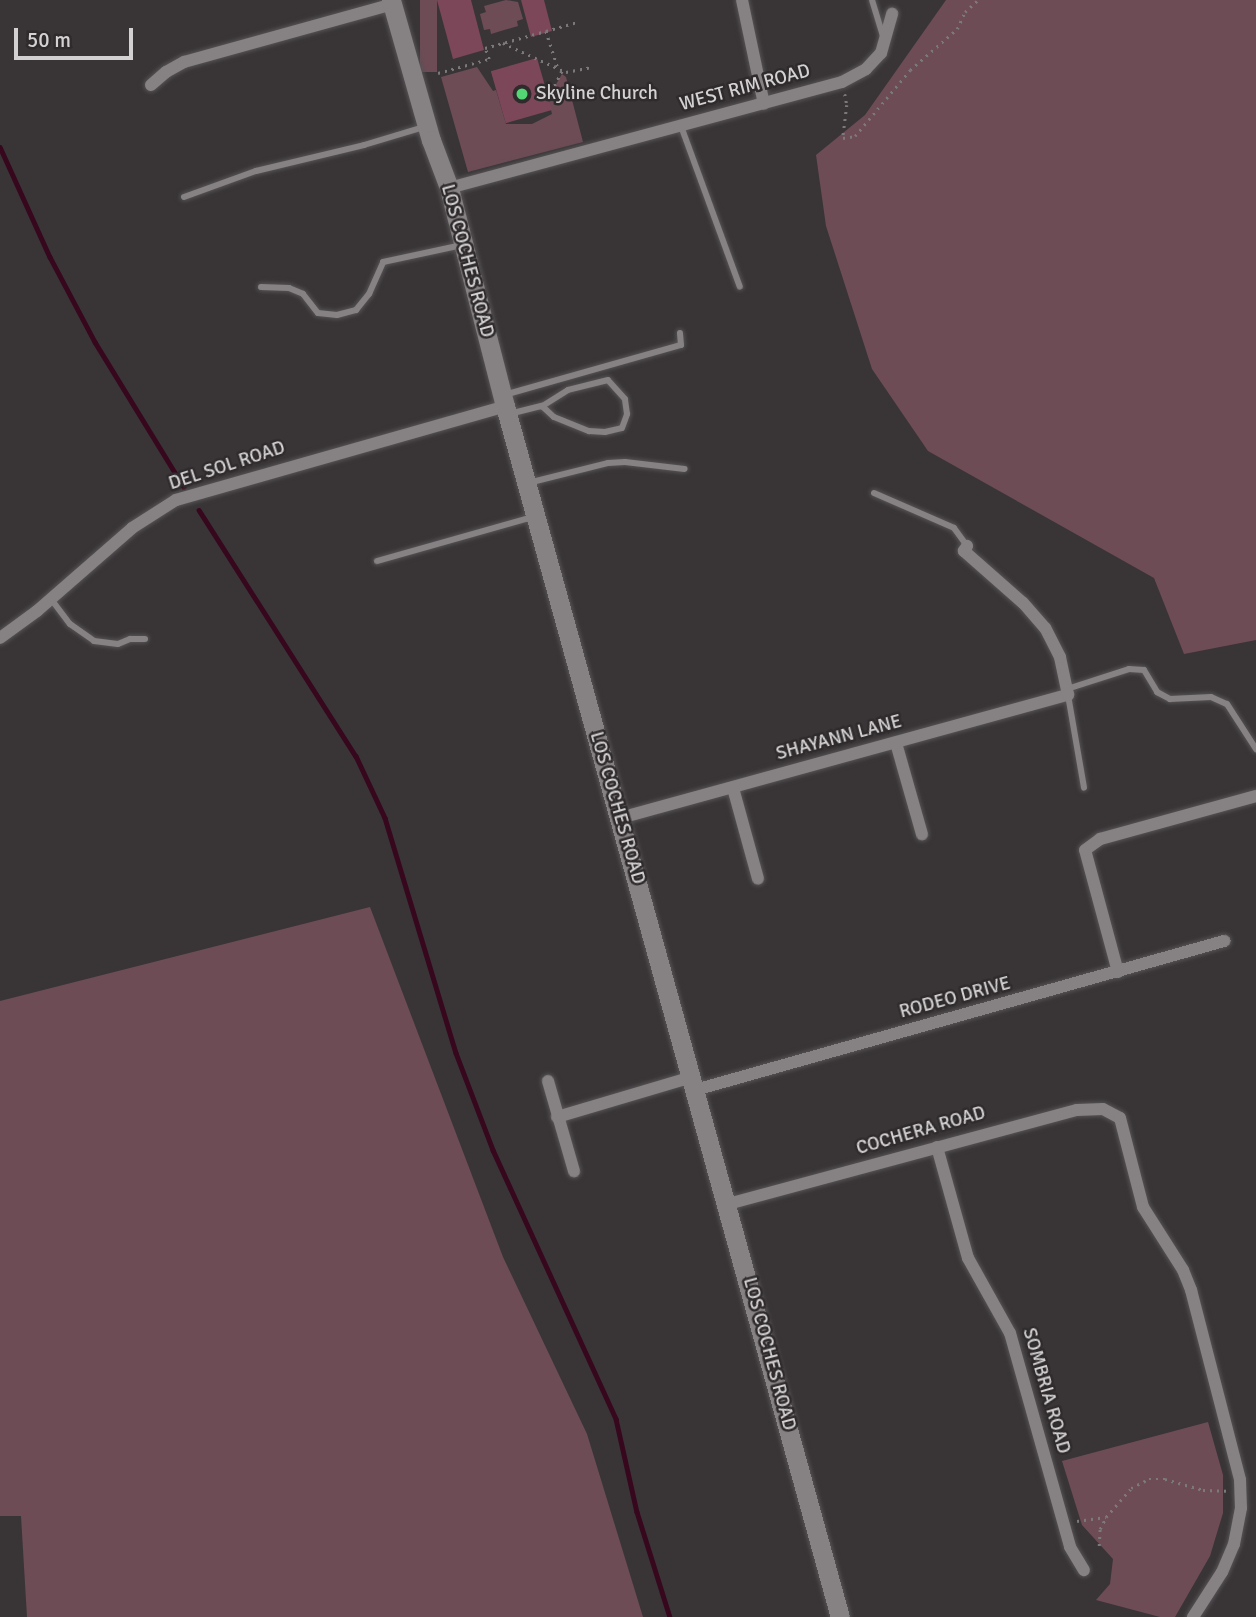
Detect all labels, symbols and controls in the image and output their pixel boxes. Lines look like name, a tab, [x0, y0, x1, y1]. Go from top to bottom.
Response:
scale bar	[18, 14, 136, 58]
text: 50 m	[27, 27, 71, 53]
street label: WEST RIM ROAD	[677, 60, 813, 116]
place label: Skyline Church	[536, 83, 658, 105]
marker: Skyline Church	[514, 86, 530, 102]
street label: LOS COCHES ROAD	[436, 182, 498, 340]
street label: DEL SOL ROAD	[166, 436, 288, 496]
street label: SHAYANN LANE	[774, 710, 904, 766]
street label: LOS COCHES ROAD	[584, 729, 650, 887]
street label: RODEO DRIVE	[897, 972, 1013, 1024]
street label: COCHERA ROAD	[854, 1102, 988, 1160]
street label: LOS COCHES ROAD	[738, 1275, 800, 1433]
street label: SOMBRIA ROAD	[1017, 1325, 1075, 1457]

